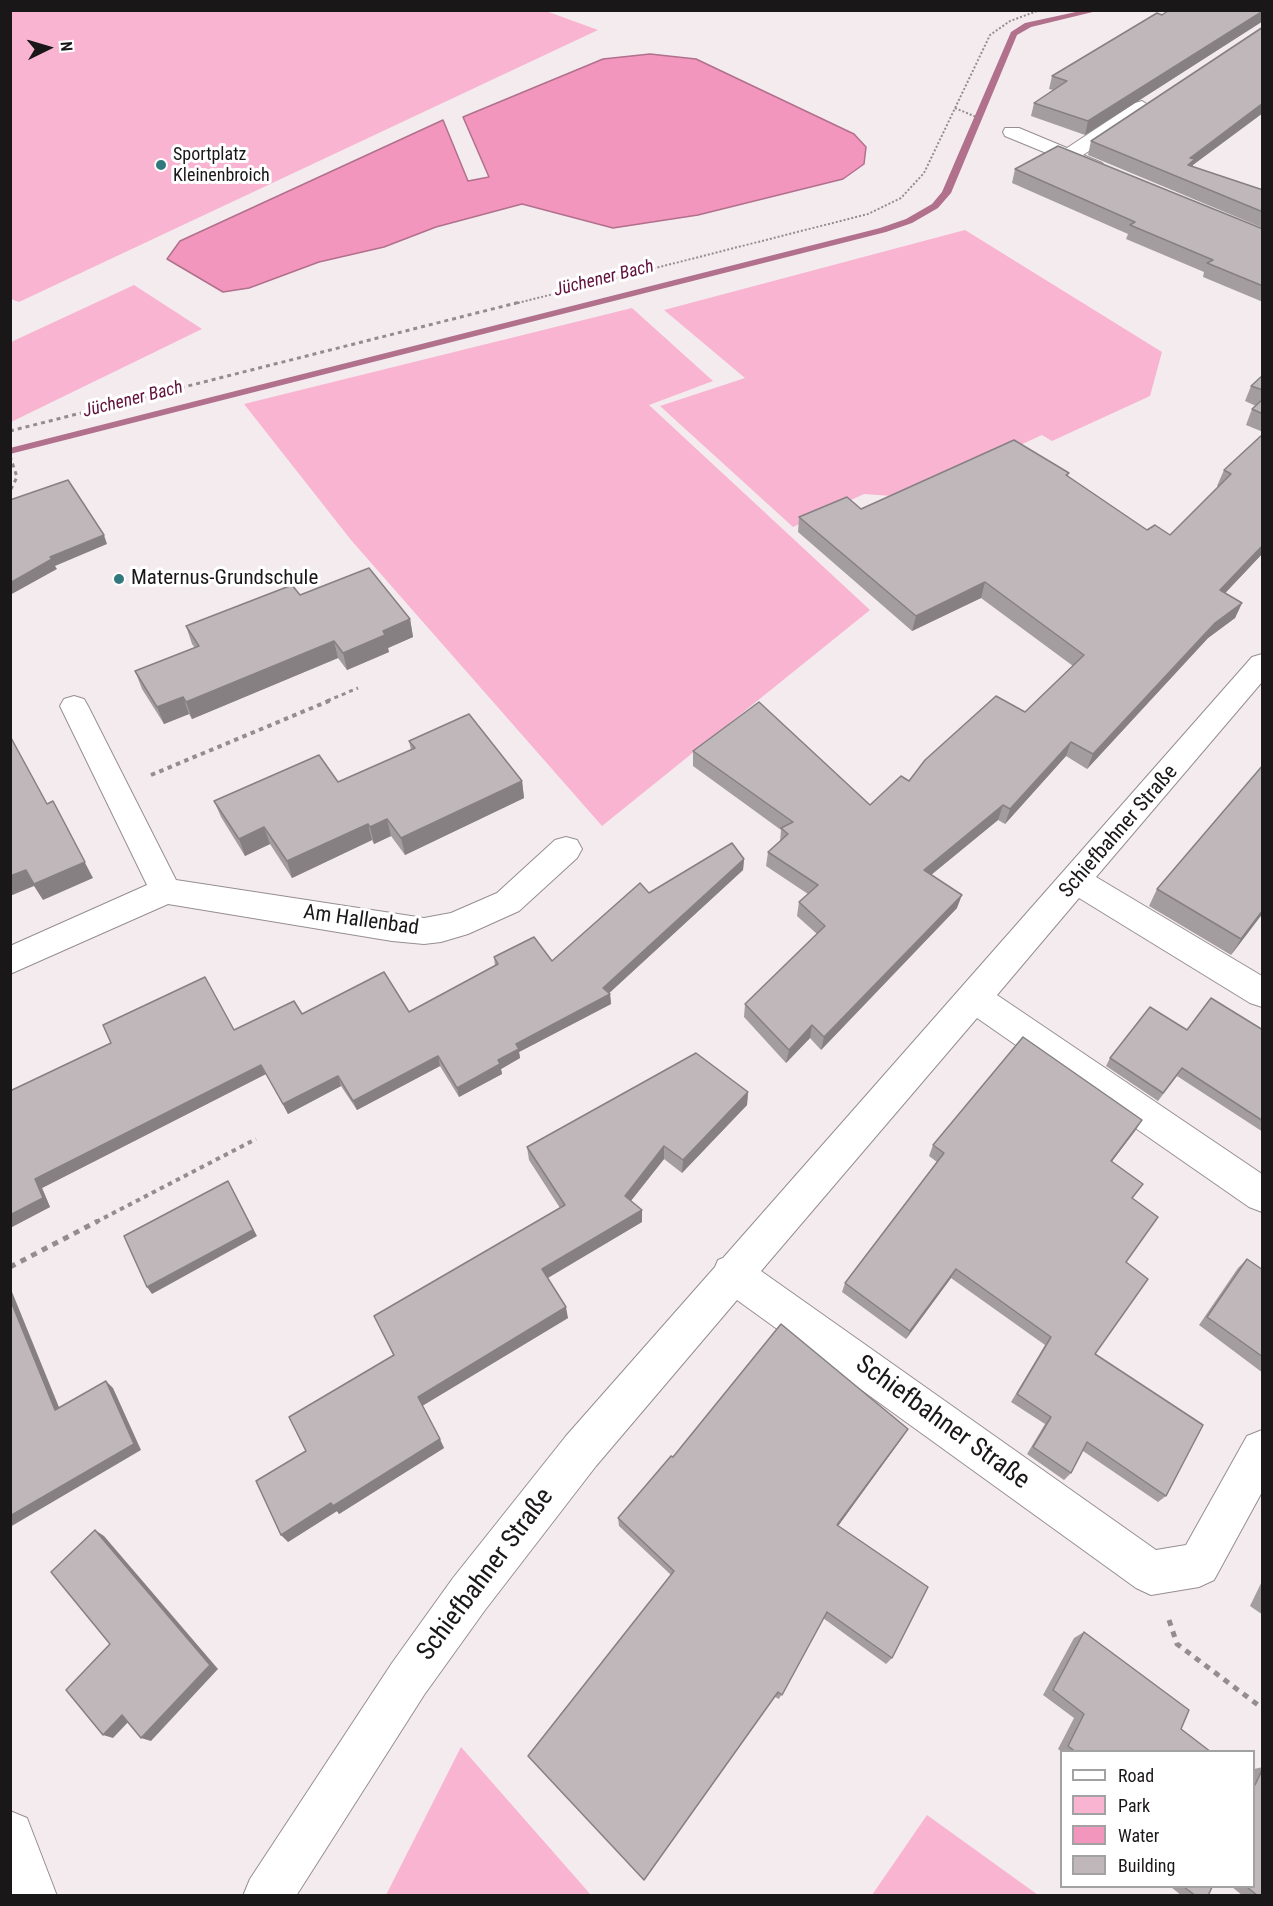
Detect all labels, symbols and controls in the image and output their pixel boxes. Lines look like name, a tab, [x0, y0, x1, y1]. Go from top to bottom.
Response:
north arrow	[18, 18, 78, 78]
text: N	[57, 41, 76, 52]
place label: Sportplatz Kleinenbroich	[173, 144, 270, 186]
marker: Sportplatz Kleinenbroich	[154, 158, 168, 172]
water label: Jüchener Bach	[552, 256, 656, 302]
water label: Jüchener Bach	[81, 377, 185, 423]
place label: Maternus-Grundschule	[131, 566, 318, 592]
marker: Maternus-Grundschule	[112, 572, 126, 586]
street label: Schiefbahner Straße	[1054, 760, 1184, 904]
street label: Am Hallenbad	[302, 900, 420, 942]
street label: Schiefbahner Straße	[849, 1349, 1035, 1497]
street label: Schiefbahner Straße	[411, 1483, 561, 1667]
legend	[1060, 1750, 1255, 1888]
text: Road	[1118, 1765, 1154, 1786]
text: Park	[1118, 1795, 1150, 1816]
text: Water	[1118, 1825, 1159, 1846]
text: Building	[1118, 1855, 1175, 1876]

